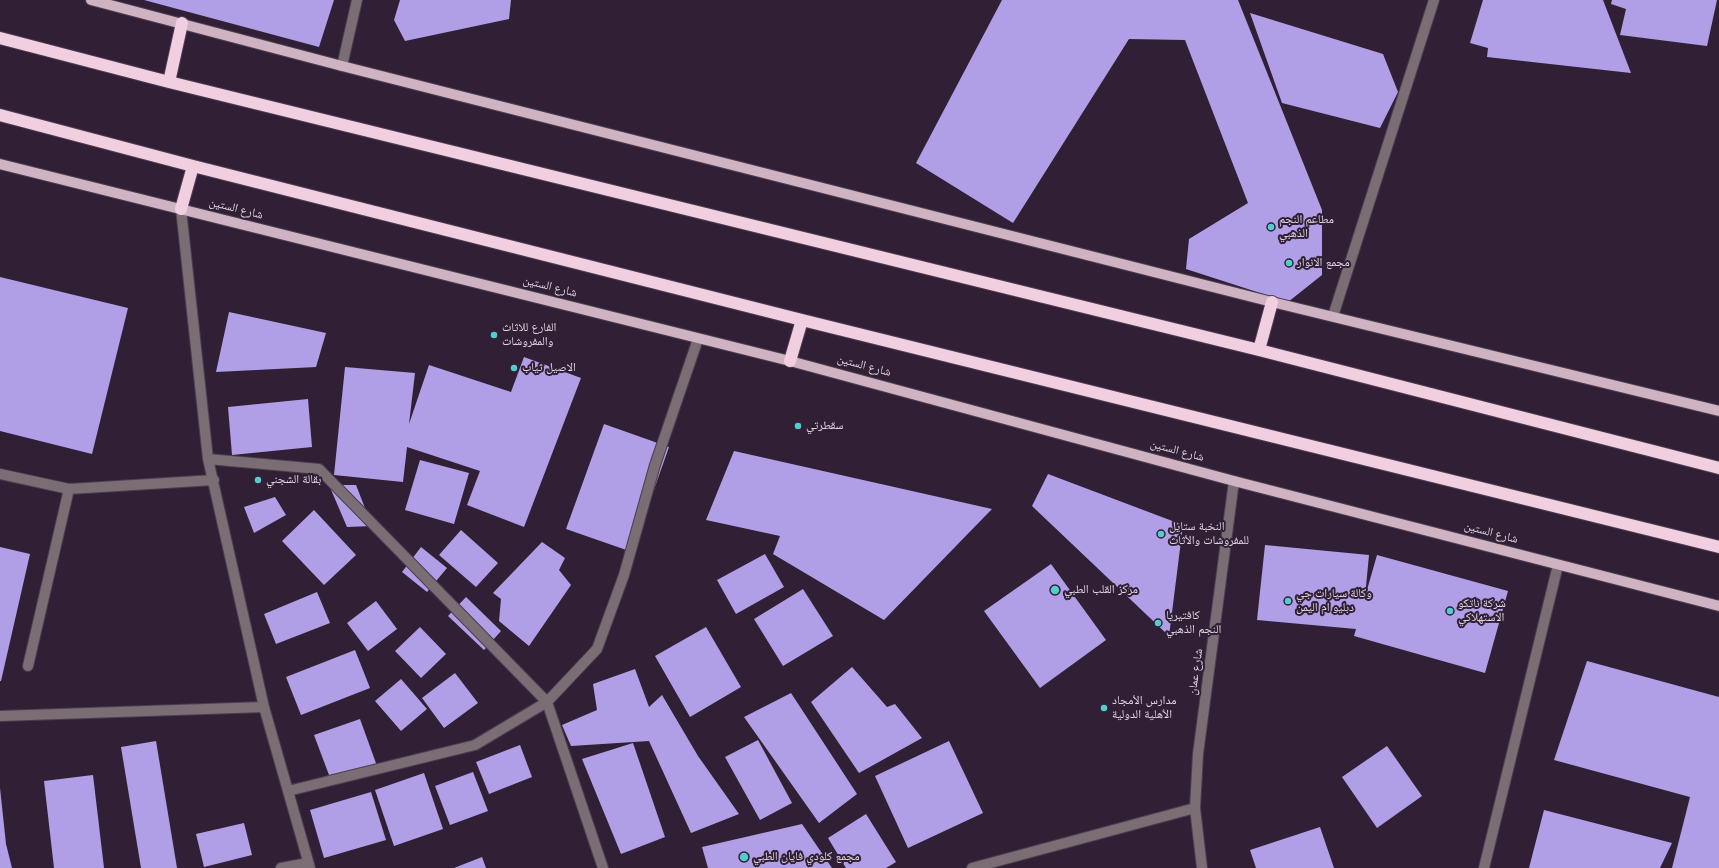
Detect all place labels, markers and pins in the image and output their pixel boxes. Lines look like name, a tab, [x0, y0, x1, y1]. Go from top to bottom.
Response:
place label: مطاعم النجم الذهبي	[1279, 213, 1334, 241]
marker: مطاعم النجم الذهبي	[1266, 222, 1276, 232]
place label: مجمع الانوار	[1297, 256, 1350, 270]
marker: مجمع الانوار	[1284, 258, 1294, 268]
place label: الفارع للاثاث والمفروشات	[502, 321, 556, 349]
marker: الفارع للاثاث والمفروشات	[489, 330, 499, 340]
place label: الاصيل ثياب	[522, 361, 576, 375]
marker: الاصيل ثياب	[509, 363, 519, 373]
place label: سقطرتي	[806, 419, 843, 433]
marker: سقطرتي	[793, 421, 803, 431]
place label: بقالة الشجني	[266, 473, 321, 487]
marker: بقالة الشجني	[253, 475, 263, 485]
place label: النخبة ستايل للمفروشات والأثاث	[1169, 520, 1249, 548]
marker: النخبة ستايل للمفروشات والأثاث	[1156, 529, 1166, 539]
place label: مركز القلب الطبي	[1064, 583, 1138, 597]
marker: مركز القلب الطبي	[1049, 584, 1061, 596]
place label: وكالة سيارات جي دبليو ام اليمن	[1296, 587, 1372, 615]
marker: وكالة سيارات جي دبليو ام اليمن	[1283, 596, 1293, 606]
place label: شركة ناتكو الاستهلاكي	[1458, 597, 1506, 625]
marker: شركة ناتكو الاستهلاكي	[1445, 606, 1455, 616]
place label: كافتيريا النجم الذهبي	[1166, 609, 1221, 637]
marker: كافتيريا النجم الذهبي	[1153, 618, 1163, 628]
place label: مدارس الأمجاد الأهلية الدولية	[1112, 694, 1177, 722]
marker: مدارس الأمجاد الأهلية الدولية	[1099, 703, 1109, 713]
place label: مجمع كلودي فايان الطبي	[753, 850, 860, 864]
marker: مجمع كلودي فايان الطبي	[738, 851, 750, 863]

